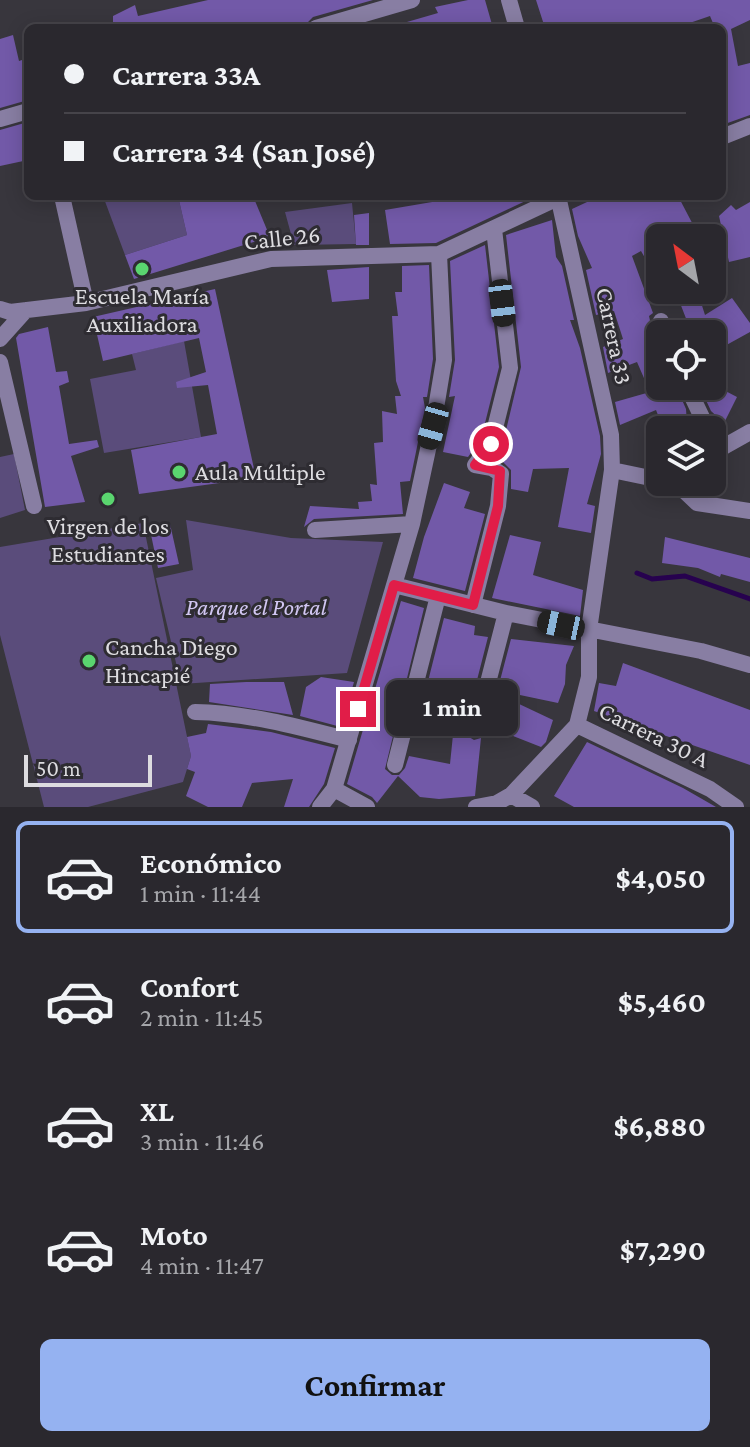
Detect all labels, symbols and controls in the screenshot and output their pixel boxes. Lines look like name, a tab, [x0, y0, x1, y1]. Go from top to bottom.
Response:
text: Carrera 33A	[112, 58, 260, 91]
text: Carrera 34 (San José)	[112, 135, 377, 168]
street label: Calle 26	[243, 220, 321, 255]
north arrow	[646, 224, 726, 304]
map controls	[646, 224, 726, 496]
marker: Escuela María Auxiliadora	[133, 260, 151, 278]
car	[487, 278, 517, 328]
place label: Escuela María Auxiliadora	[75, 282, 209, 337]
street label: Carrera 33	[591, 285, 638, 387]
button: locate	[646, 320, 726, 400]
car	[415, 400, 451, 452]
button: layers	[646, 416, 726, 496]
route start	[473, 426, 509, 462]
place label: Aula Múltiple	[195, 458, 326, 485]
marker: Aula Múltiple	[170, 463, 188, 481]
marker: Virgen de los Estudiantes	[99, 490, 117, 508]
place label: Virgen de los Estudiantes	[47, 512, 169, 567]
park label: Parque el Portal	[186, 593, 328, 620]
car	[535, 608, 587, 642]
place label: Cancha Diego Hincapié	[105, 633, 238, 688]
marker: Cancha Diego Hincapié	[80, 652, 98, 670]
callout: 1 min	[386, 681, 518, 737]
route end	[340, 691, 376, 727]
text: 1 min	[422, 693, 482, 722]
street label: Carrera 30 A	[595, 696, 714, 773]
scale bar	[24, 751, 152, 787]
text: 50 m	[36, 756, 81, 781]
icon: car	[44, 841, 116, 913]
text: Económico	[140, 846, 282, 879]
text: $4,050	[616, 861, 706, 894]
text: 1 min · 11:44	[140, 879, 261, 908]
icon: car	[44, 965, 116, 1037]
text: Confort	[140, 970, 239, 1003]
text: $5,460	[618, 985, 706, 1018]
text: 2 min · 11:45	[140, 1003, 264, 1032]
icon: car	[44, 1089, 116, 1161]
text: XL	[140, 1094, 174, 1127]
text: $6,880	[613, 1109, 706, 1142]
text: 3 min · 11:46	[140, 1127, 265, 1156]
icon: car	[44, 1213, 116, 1285]
text: Moto	[140, 1218, 208, 1251]
text: $7,290	[620, 1233, 706, 1266]
text: 4 min · 11:47	[140, 1251, 264, 1280]
button: Confirmar	[40, 1339, 710, 1431]

